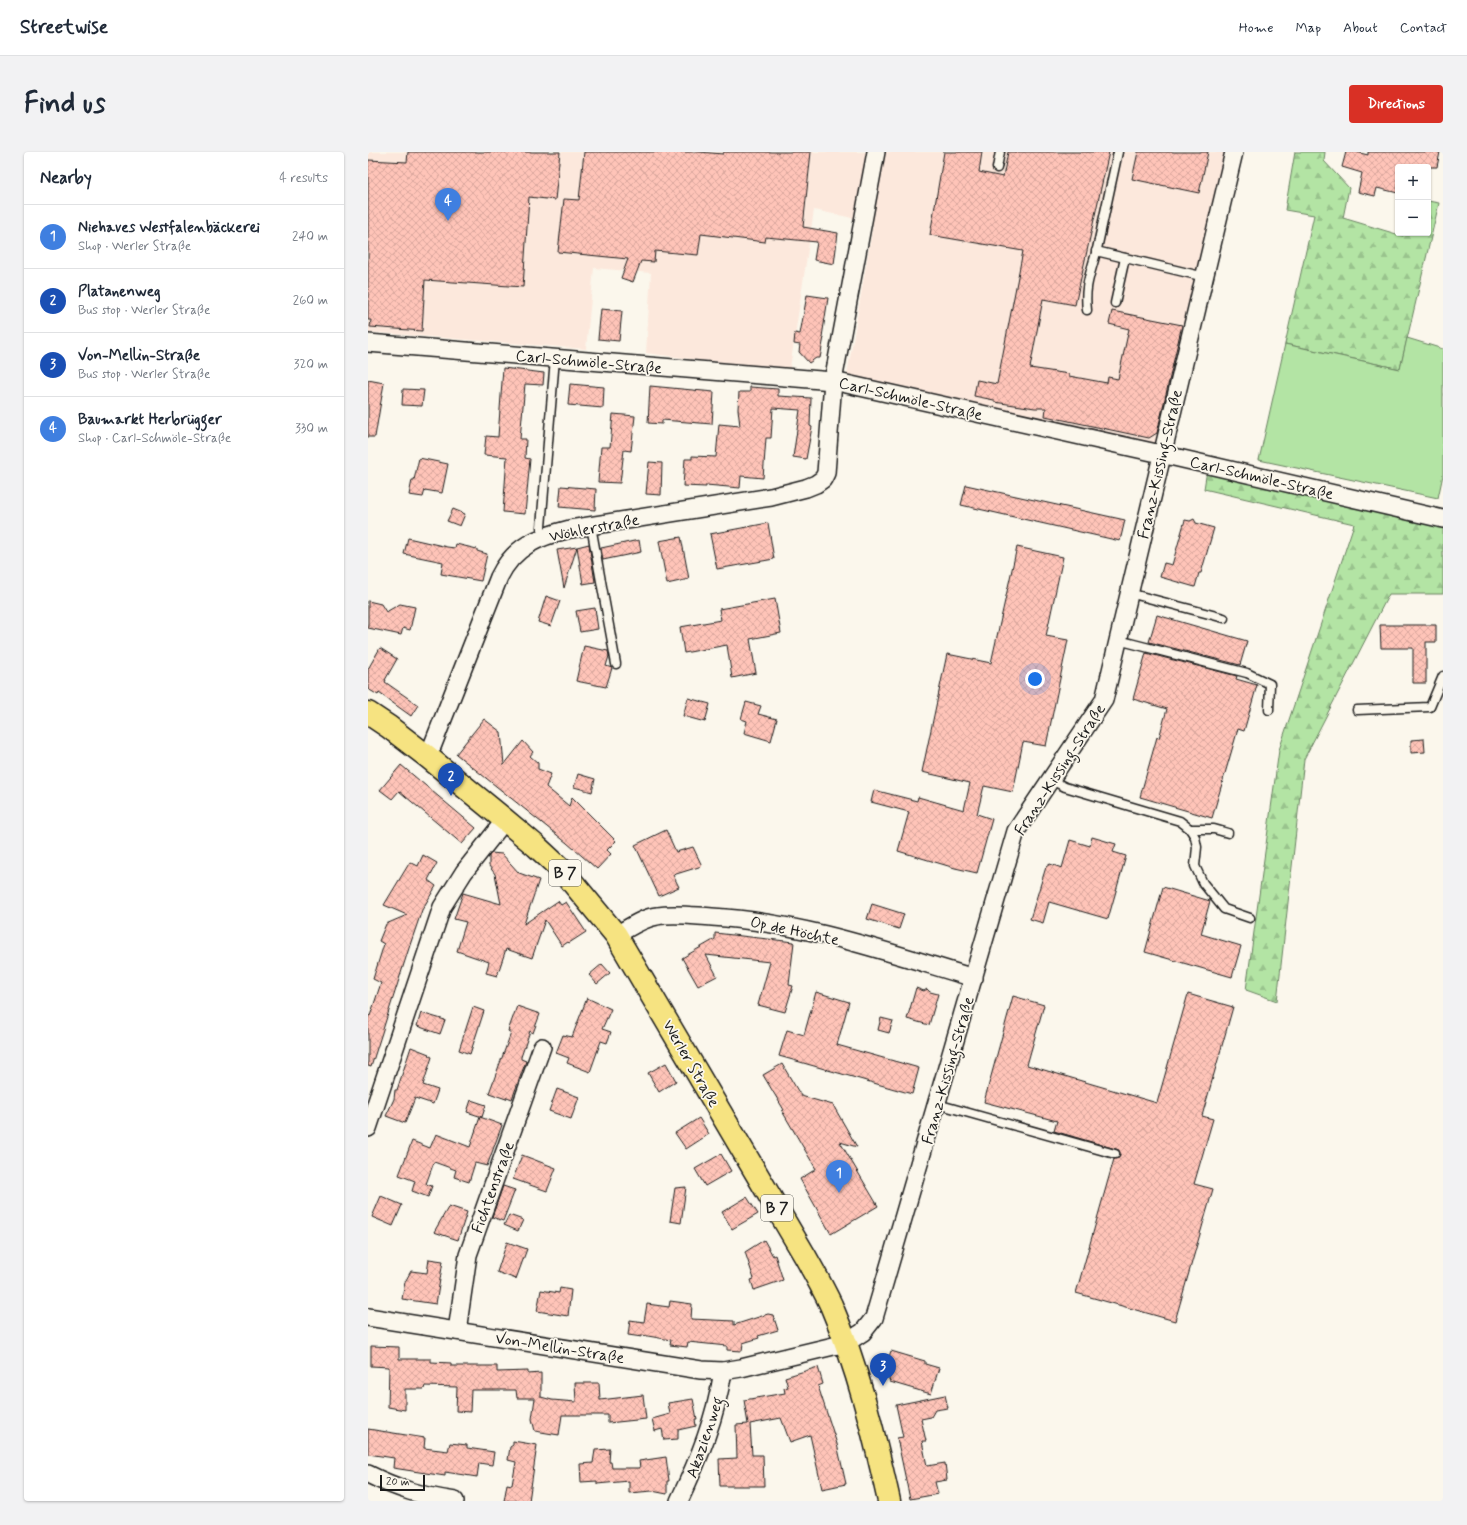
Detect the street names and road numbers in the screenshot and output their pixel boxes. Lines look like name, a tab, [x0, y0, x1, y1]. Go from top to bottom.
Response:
street label: Carl-Schmöle-Straße	[515, 346, 663, 379]
street label: Carl-Schmöle-Straße	[837, 373, 985, 426]
street label: Franz-Kissing-Straße	[1133, 387, 1189, 541]
street label: Carl-Schmöle-Straße	[1188, 452, 1336, 505]
street label: Wöhlerstraße	[548, 509, 641, 547]
street label: Franz-Kissing-Straße	[1010, 700, 1112, 840]
road number: B 7	[549, 860, 581, 886]
street label: Op de Höchte	[748, 912, 841, 951]
street label: Franz-Kissing-Straße	[917, 994, 981, 1147]
street label: Werler Straße	[657, 1016, 724, 1111]
street label: Fichtenstraße	[467, 1139, 520, 1236]
road number: B 7	[761, 1195, 793, 1221]
street label: Von-Mellin-Straße	[494, 1328, 626, 1369]
street label: Akazienweg	[682, 1394, 730, 1481]

